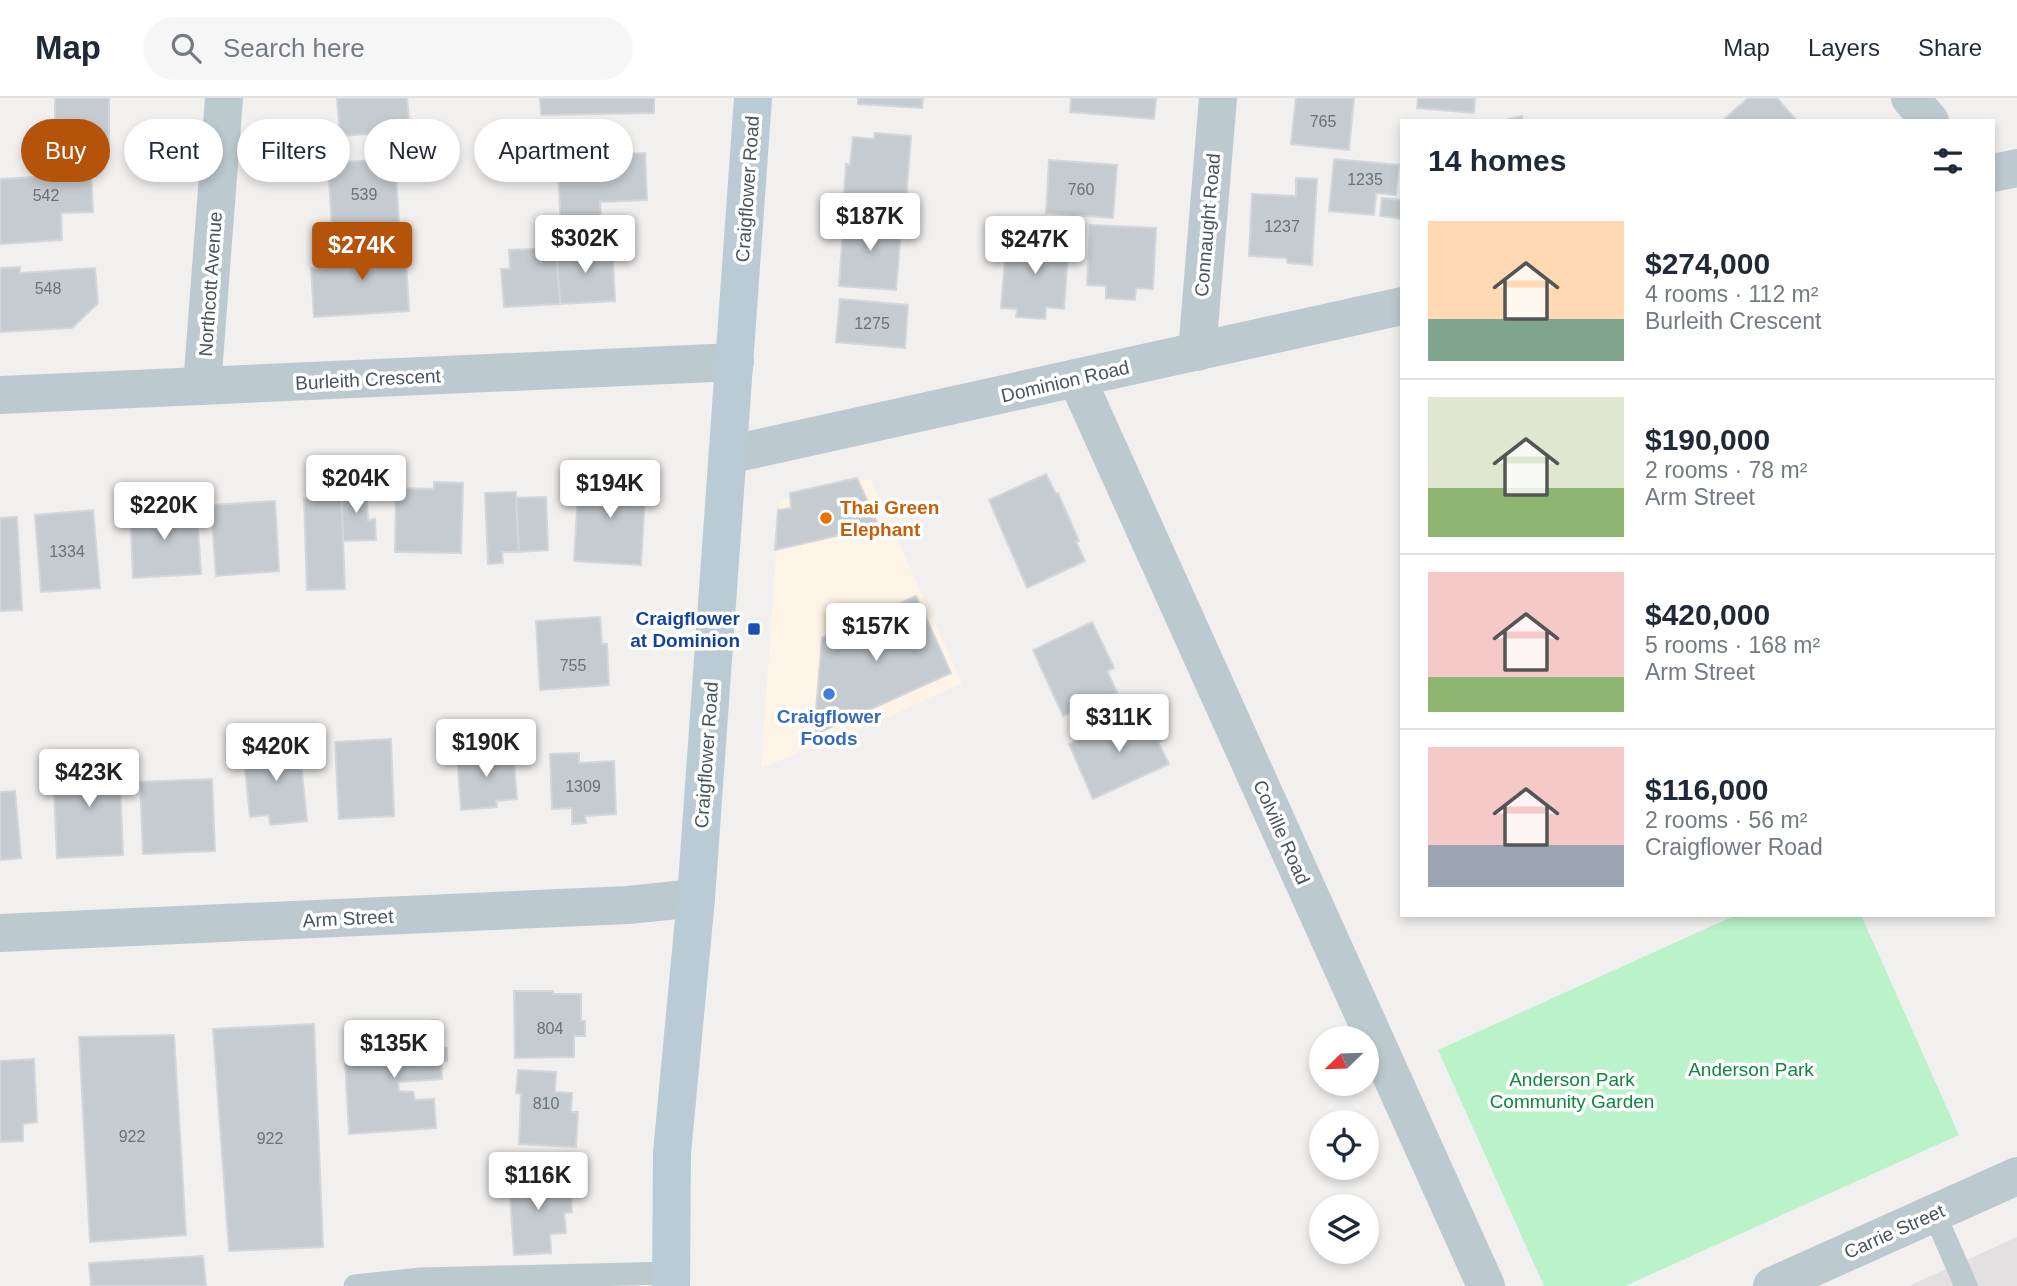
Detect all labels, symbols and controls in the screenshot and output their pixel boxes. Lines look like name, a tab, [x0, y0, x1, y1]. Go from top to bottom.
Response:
search box	[143, 17, 633, 80]
text: Map	[35, 29, 101, 66]
icon: search	[167, 29, 205, 67]
text: Search here	[223, 33, 365, 63]
text: Map	[1723, 34, 1770, 61]
text: Layers	[1808, 34, 1880, 61]
text: Share	[1918, 34, 1982, 61]
house number: 765	[1310, 113, 1336, 130]
street label: Craigflower Road	[732, 115, 763, 263]
chip: Buy	[21, 119, 110, 182]
chip: Rent	[124, 119, 223, 182]
chip: Filters	[237, 119, 350, 182]
chip: New	[364, 119, 460, 182]
chip: Apartment	[474, 119, 633, 182]
icon: filters	[1929, 142, 1967, 180]
text: 14 homes	[1428, 144, 1566, 177]
street label: Connaught Road	[1191, 153, 1224, 298]
house number: 1235	[1347, 171, 1383, 188]
house number: 760	[1068, 181, 1094, 198]
house number: 539	[351, 186, 377, 203]
house number: 542	[33, 187, 59, 204]
pin: $187K	[821, 194, 919, 253]
text: $187K	[836, 203, 904, 229]
street label: Northcott Avenue	[195, 211, 226, 357]
pin: $302K	[536, 216, 634, 275]
pin: $247K	[986, 216, 1084, 276]
house number: 1237	[1264, 218, 1300, 235]
pin: $274K	[313, 222, 411, 282]
text: $302K	[551, 225, 619, 251]
text: $247K	[1001, 226, 1069, 252]
text: $274K	[328, 232, 396, 258]
text: $274,000	[1645, 247, 1770, 280]
icon: home	[1484, 249, 1568, 333]
house number: 548	[35, 280, 61, 297]
text: 4 rooms · 112 m²	[1645, 281, 1818, 307]
text: Burleith Crescent	[1645, 308, 1821, 334]
house number: 1275	[854, 315, 890, 332]
street label: Dominion Road	[999, 357, 1131, 406]
street label: Burleith Crescent	[295, 365, 442, 394]
text: $190,000	[1645, 423, 1770, 456]
icon: home	[1484, 425, 1568, 509]
pin: $204K	[307, 456, 405, 515]
text: 2 rooms · 78 m²	[1645, 457, 1807, 483]
pin: $194K	[561, 460, 659, 520]
text: $204K	[322, 465, 390, 491]
text: $194K	[576, 470, 644, 496]
pin: $220K	[115, 482, 213, 542]
text: Arm Street	[1645, 484, 1755, 510]
text: $220K	[130, 492, 198, 518]
place label: Thai Green Elephant	[840, 497, 939, 540]
marker: Thai Green Elephant	[818, 510, 834, 526]
house number: 1334	[49, 543, 85, 560]
text: $420,000	[1645, 598, 1770, 631]
icon: home	[1484, 600, 1568, 684]
pin: $157K	[827, 603, 925, 663]
place label: Craigflower at Dominion	[630, 608, 741, 651]
text: $157K	[842, 613, 910, 639]
marker: Craigflower at Dominion	[746, 621, 762, 637]
text: 5 rooms · 168 m²	[1645, 632, 1820, 658]
house number: 755	[560, 657, 586, 674]
text: Arm Street	[1645, 659, 1755, 685]
street label: Craigflower Road	[691, 681, 722, 829]
marker: Craigflower Foods	[821, 686, 837, 702]
pin: $311K	[1070, 694, 1168, 754]
text: $311K	[1086, 704, 1152, 730]
place label: Craigflower Foods	[777, 706, 882, 749]
pin: $190K	[437, 720, 535, 779]
pin: $420K	[227, 724, 325, 783]
text: $190K	[452, 729, 520, 755]
text: $420K	[242, 733, 310, 759]
pin: $423K	[40, 750, 138, 809]
text: $423K	[55, 759, 123, 785]
text: $116,000	[1645, 773, 1768, 806]
icon: home	[1484, 775, 1568, 859]
street label: Colville Road	[1249, 777, 1314, 888]
house number: 1309	[565, 778, 601, 795]
text: 2 rooms · 56 m²	[1645, 807, 1807, 833]
text: Craigflower Road	[1645, 834, 1823, 860]
street label: Arm Street	[302, 906, 395, 931]
pin: $135K	[345, 1020, 443, 1080]
house number: 804	[537, 1020, 563, 1037]
north arrow	[1309, 1026, 1379, 1096]
map controls	[1309, 1026, 1379, 1264]
text: $135K	[360, 1030, 428, 1056]
park label: Anderson Park	[1688, 1059, 1814, 1080]
park label: Anderson Park Community Garden	[1490, 1069, 1654, 1112]
house number: 810	[533, 1095, 559, 1112]
button: locate	[1309, 1110, 1379, 1180]
house number: 922	[119, 1128, 145, 1145]
house number: 922	[257, 1130, 283, 1147]
pin: $116K	[489, 1152, 587, 1212]
text: $116K	[505, 1162, 571, 1188]
button: layers	[1309, 1194, 1379, 1264]
street label: Carrie Street	[1841, 1200, 1948, 1263]

